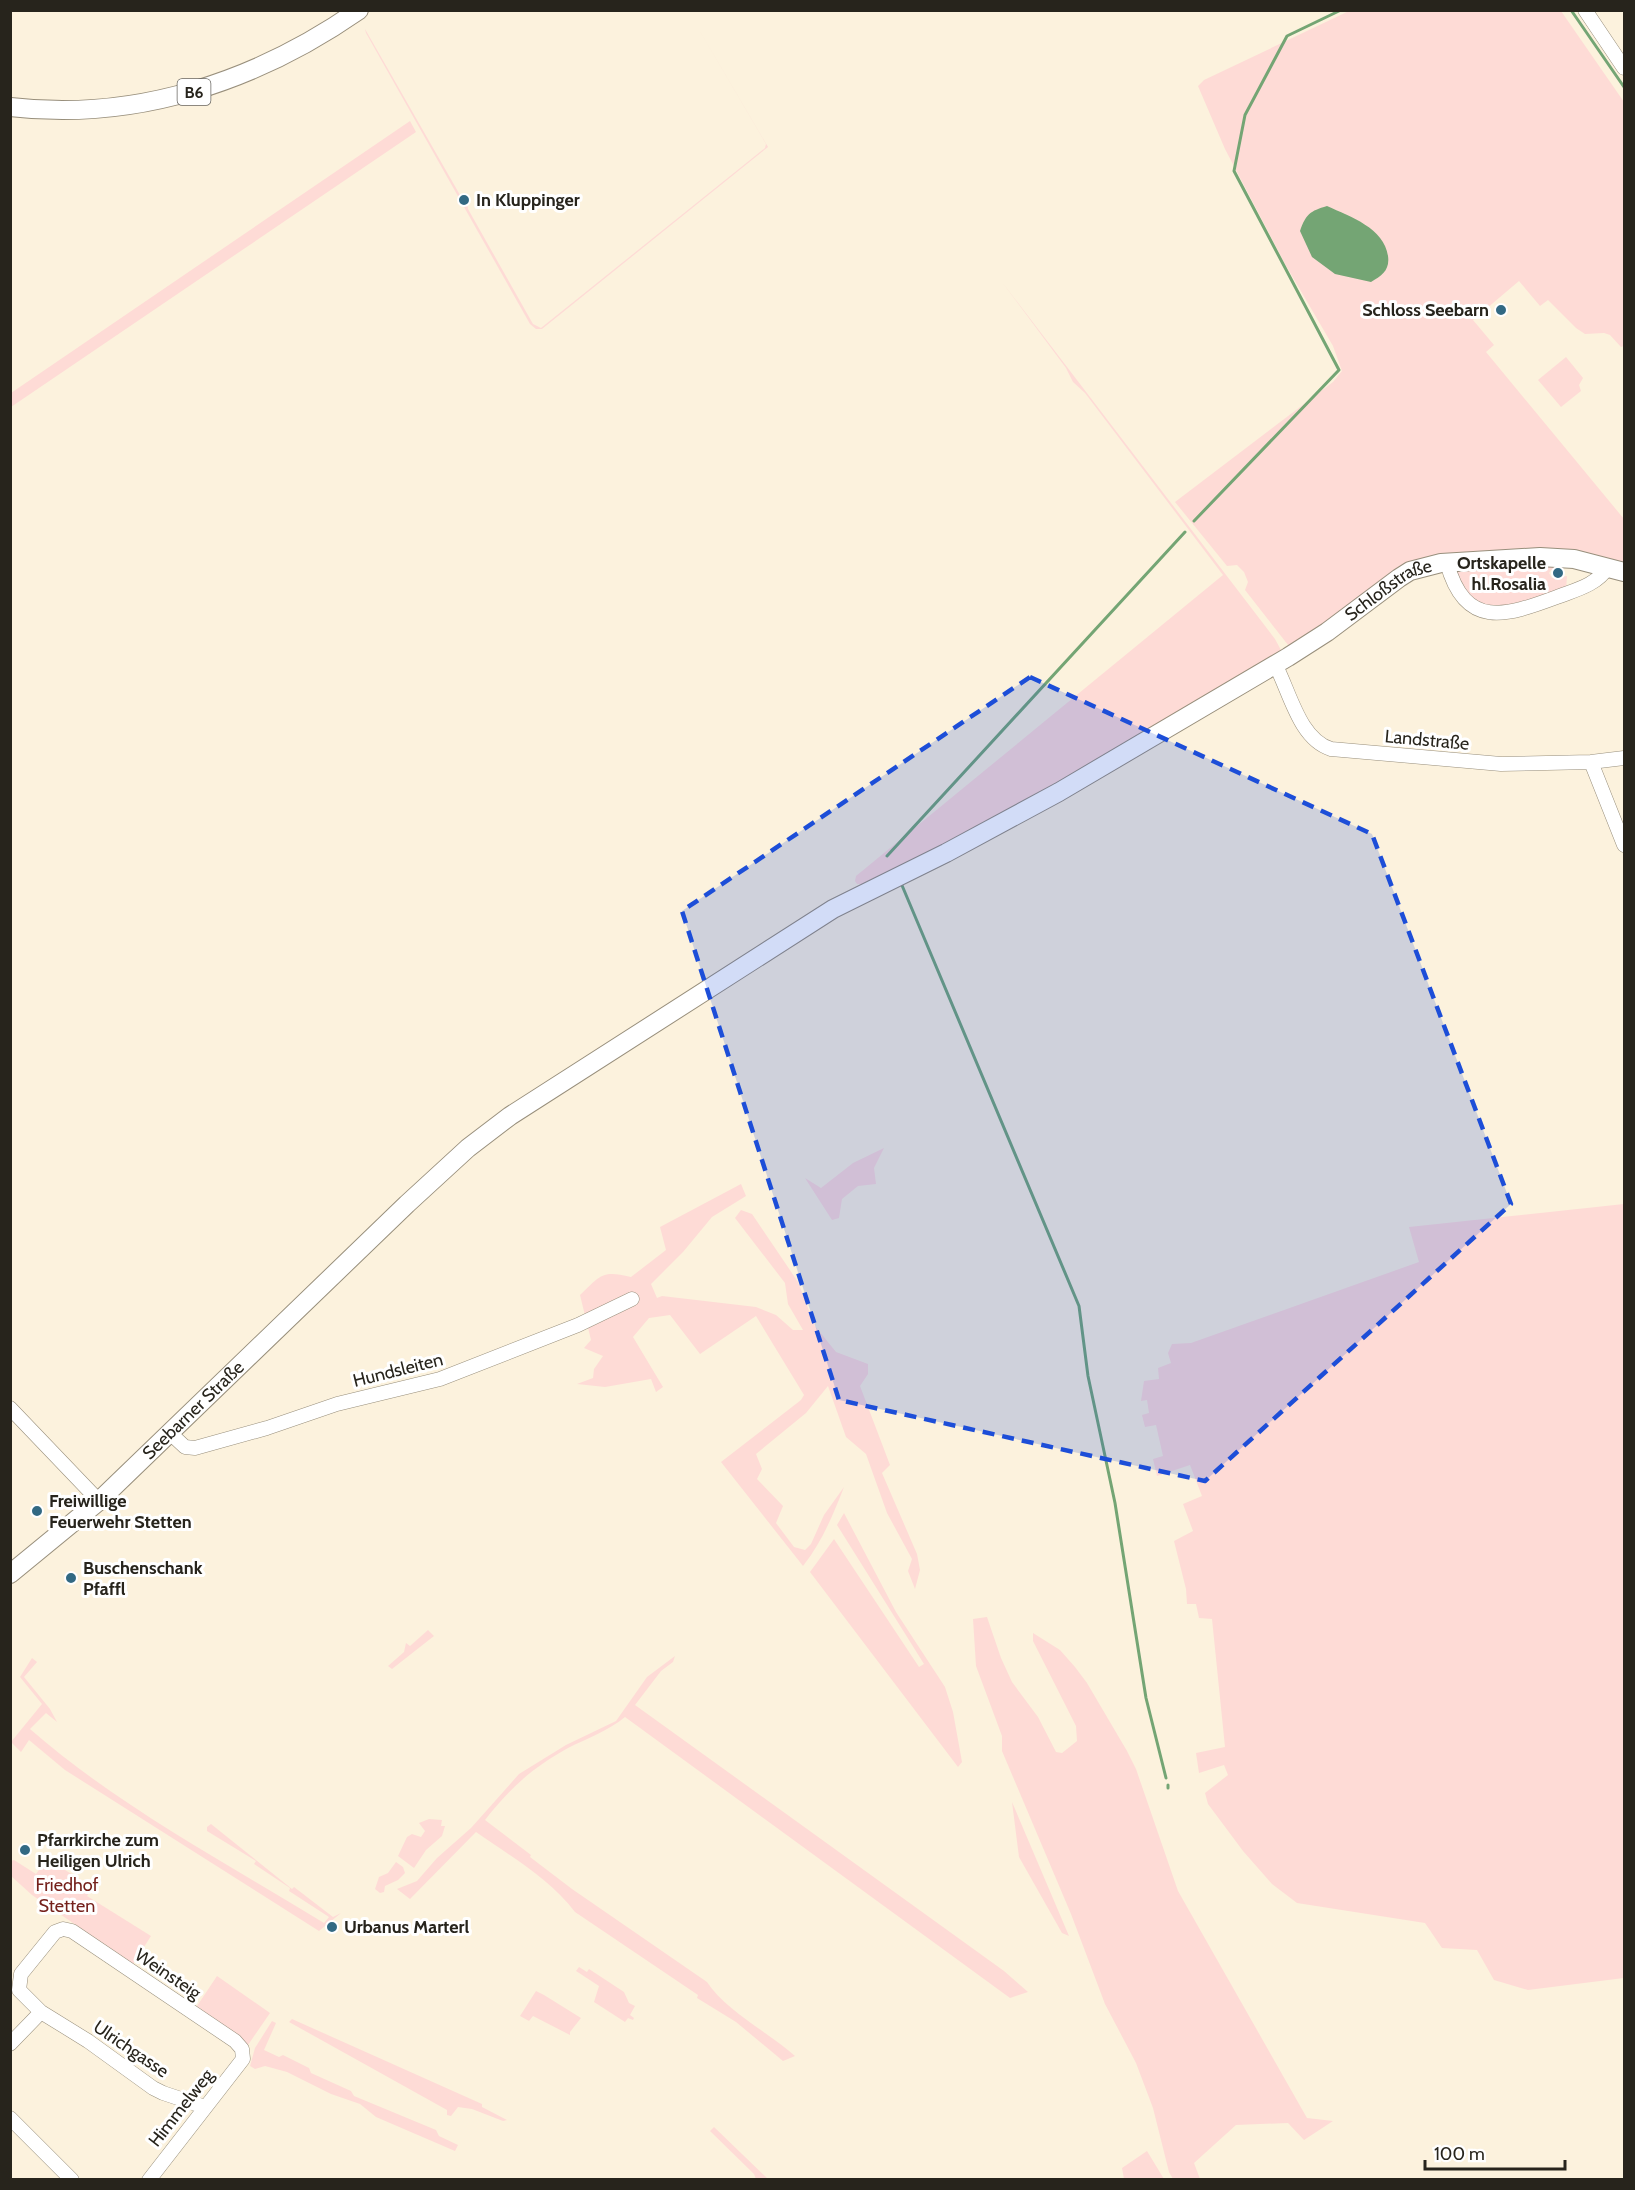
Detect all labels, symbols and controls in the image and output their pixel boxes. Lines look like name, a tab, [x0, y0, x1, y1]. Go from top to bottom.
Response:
road number: B6	[178, 79, 210, 105]
place label: In Kluppinger	[476, 189, 580, 211]
marker: In Kluppinger	[457, 193, 471, 207]
place label: Schloss Seebarn	[1362, 299, 1489, 321]
marker: Schloss Seebarn	[1494, 303, 1508, 317]
place label: Ortskapelle hl.Rosalia	[1457, 552, 1546, 595]
street label: Schloßstraße	[1340, 555, 1434, 626]
marker: Ortskapelle hl.Rosalia	[1551, 566, 1565, 580]
street label: Landstraße	[1384, 725, 1470, 755]
street label: Hundsleiten	[351, 1348, 445, 1392]
street label: Seebarner Straße	[138, 1356, 249, 1464]
place label: Freiwillige Feuerwehr Stetten	[49, 1490, 192, 1533]
marker: Freiwillige Feuerwehr Stetten	[30, 1504, 44, 1518]
place label: Buschenschank Pfaffl	[83, 1557, 203, 1600]
marker: Buschenschank Pfaffl	[64, 1571, 78, 1585]
place label: Pfarrkirche zum Heiligen Ulrich	[37, 1829, 159, 1872]
marker: Pfarrkirche zum Heiligen Ulrich	[18, 1843, 32, 1857]
park label: Friedhof Stetten	[36, 1874, 98, 1917]
place label: Urbanus Marterl	[344, 1916, 469, 1938]
marker: Urbanus Marterl	[325, 1920, 339, 1934]
street label: Weinsteig	[131, 1944, 206, 2005]
street label: Ulrichgasse	[89, 2016, 173, 2082]
street label: Himmelweg	[144, 2064, 219, 2151]
scale bar	[1425, 2133, 1564, 2171]
text: 100 m	[1434, 2143, 1485, 2165]

